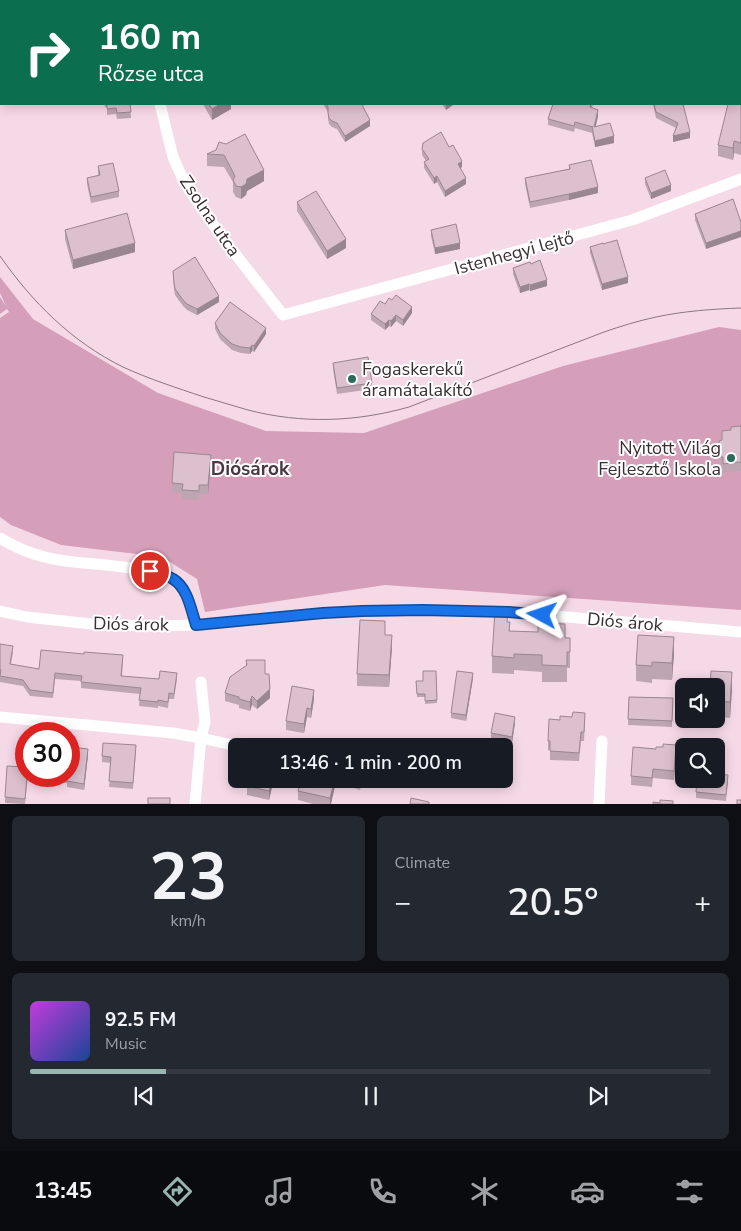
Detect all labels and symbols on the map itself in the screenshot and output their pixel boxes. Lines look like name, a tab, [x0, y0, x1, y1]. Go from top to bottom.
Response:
street label: Zsolna utca	[174, 171, 246, 261]
street label: Istenhegyi lejtő	[452, 226, 576, 280]
place label: Fogaskerekű áramátalakító	[362, 357, 472, 402]
marker: Fogaskerekű áramátalakító	[346, 373, 358, 385]
place label: Nyitott Világ Fejlesztő Iskola	[598, 436, 721, 481]
marker: Nyitott Világ Fejlesztő Iskola	[725, 452, 737, 464]
district label: Diósárok	[211, 456, 290, 482]
pin	[129, 550, 171, 592]
position arrow	[515, 588, 567, 640]
street label: Diós árok	[586, 607, 665, 637]
street label: Diós árok	[93, 611, 170, 637]
speed limit sign: 30	[15, 722, 80, 787]

